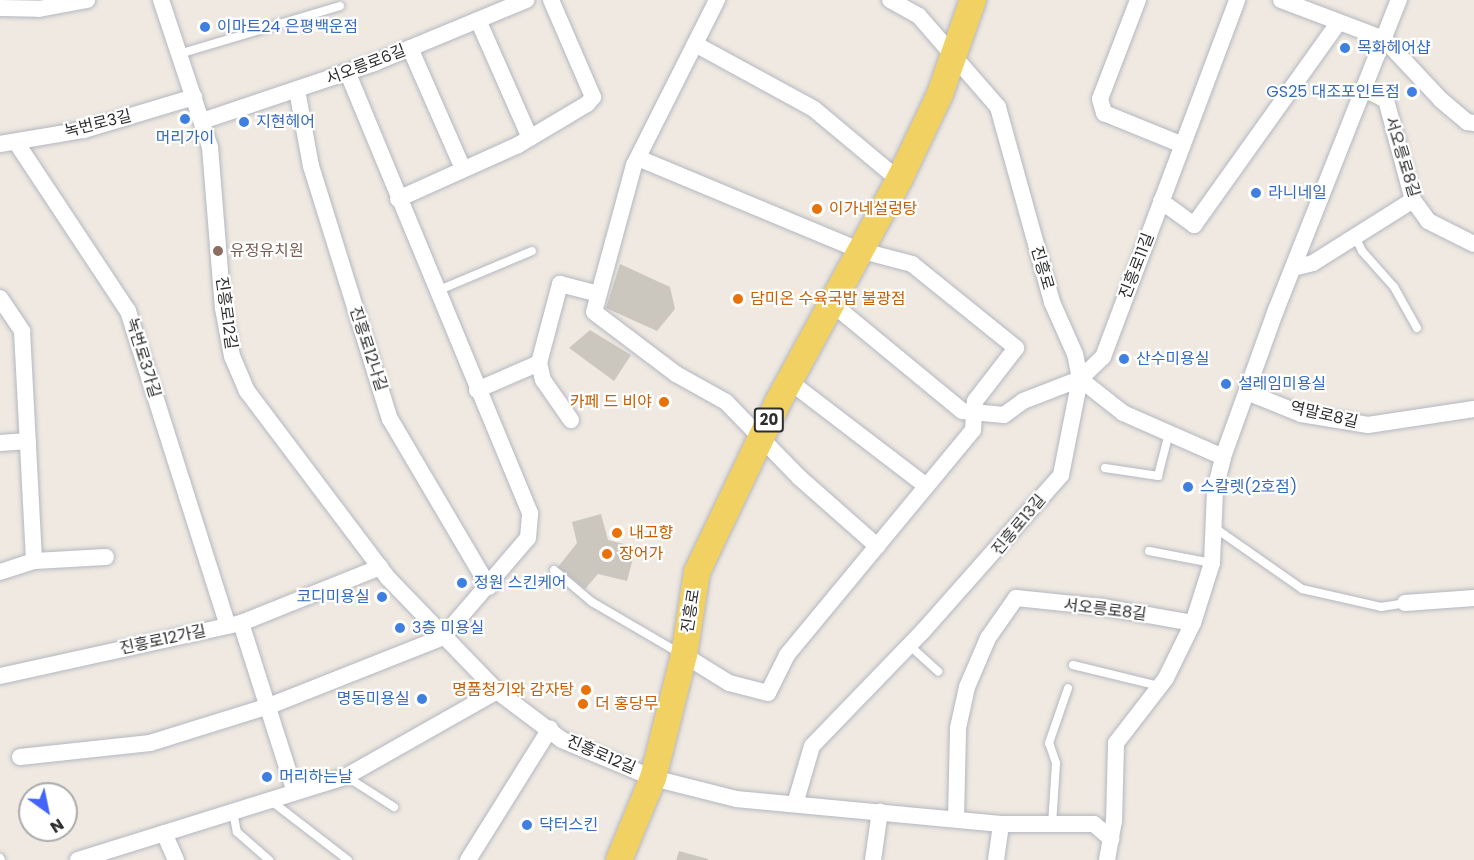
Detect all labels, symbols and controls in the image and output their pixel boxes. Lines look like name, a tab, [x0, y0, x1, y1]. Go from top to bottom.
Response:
place label: 이마트24 은평백운점	[217, 17, 358, 37]
marker: 이마트24 은평백운점	[198, 20, 212, 34]
place label: 목화헤어샵	[1357, 38, 1431, 58]
street label: 서오릉로6길	[323, 41, 409, 89]
marker: 목화헤어샵	[1338, 41, 1352, 55]
place label: GS25 대조포인트점	[1266, 82, 1400, 102]
marker: GS25 대조포인트점	[1405, 85, 1419, 99]
street label: 녹번로3길	[63, 106, 133, 142]
marker: 머리가이	[178, 112, 192, 126]
place label: 지현헤어	[256, 112, 315, 132]
street label: 서오릉로8길	[1381, 114, 1423, 200]
marker: 지현헤어	[237, 115, 251, 129]
place label: 머리가이	[156, 128, 214, 148]
place label: 라니네일	[1268, 183, 1327, 203]
marker: 라니네일	[1249, 186, 1263, 200]
place label: 이가네설렁탕	[829, 199, 917, 219]
marker: 이가네설렁탕	[810, 202, 824, 216]
street label: 진흥로11길	[1116, 230, 1158, 302]
place label: 유정유치원	[230, 241, 304, 261]
marker: 유정유치원	[211, 244, 225, 258]
street label: 진흥로	[1027, 244, 1057, 292]
street label: 진흥로12길	[211, 275, 241, 351]
place label: 담미온 수육국밥 불광점	[750, 289, 906, 309]
marker: 담미온 수육국밥 불광점	[731, 292, 745, 306]
street label: 진흥로12나길	[345, 304, 391, 394]
street label: 녹번로3가길	[122, 315, 164, 401]
place label: 산수미용실	[1136, 349, 1210, 369]
marker: 산수미용실	[1117, 352, 1131, 366]
place label: 설레임미용실	[1238, 374, 1326, 394]
marker: 설레임미용실	[1219, 377, 1233, 391]
place label: 카페 드 비야	[570, 392, 652, 412]
marker: 카페 드 비야	[657, 395, 671, 409]
street label: 역말로8길	[1288, 398, 1360, 432]
road number: 20	[752, 408, 786, 432]
place label: 스칼렛(2호점)	[1200, 477, 1297, 497]
marker: 스칼렛(2호점)	[1181, 480, 1195, 494]
street label: 진흥로13길	[988, 491, 1050, 559]
place label: 내고향	[629, 523, 673, 543]
marker: 내고향	[610, 526, 624, 540]
place label: 장어가	[619, 544, 663, 564]
marker: 장어가	[600, 547, 614, 561]
place label: 정원 스킨케어	[474, 573, 567, 593]
marker: 정원 스킨케어	[455, 576, 469, 590]
place label: 코디미용실	[296, 587, 370, 607]
street label: 진흥로	[678, 588, 704, 634]
marker: 코디미용실	[375, 590, 389, 604]
street label: 서오릉로8길	[1062, 595, 1148, 625]
place label: 3층 미용실	[412, 618, 485, 638]
street label: 진흥로12가길	[118, 621, 208, 659]
marker: 3층 미용실	[393, 621, 407, 635]
place label: 명품청기와 감자탕	[452, 680, 574, 700]
marker: 명품청기와 감자탕	[579, 683, 593, 697]
place label: 명동미용실	[336, 689, 410, 709]
marker: 명동미용실	[415, 692, 429, 706]
place label: 더 홍당무	[595, 694, 658, 714]
marker: 더 홍당무	[576, 697, 590, 711]
street label: 진흥로12길	[564, 732, 638, 778]
place label: 머리하는날	[279, 767, 353, 787]
marker: 머리하는날	[260, 770, 274, 784]
north arrow	[18, 782, 78, 842]
text: N	[46, 813, 68, 839]
place label: 닥터스킨	[539, 815, 598, 835]
marker: 닥터스킨	[520, 818, 534, 832]

